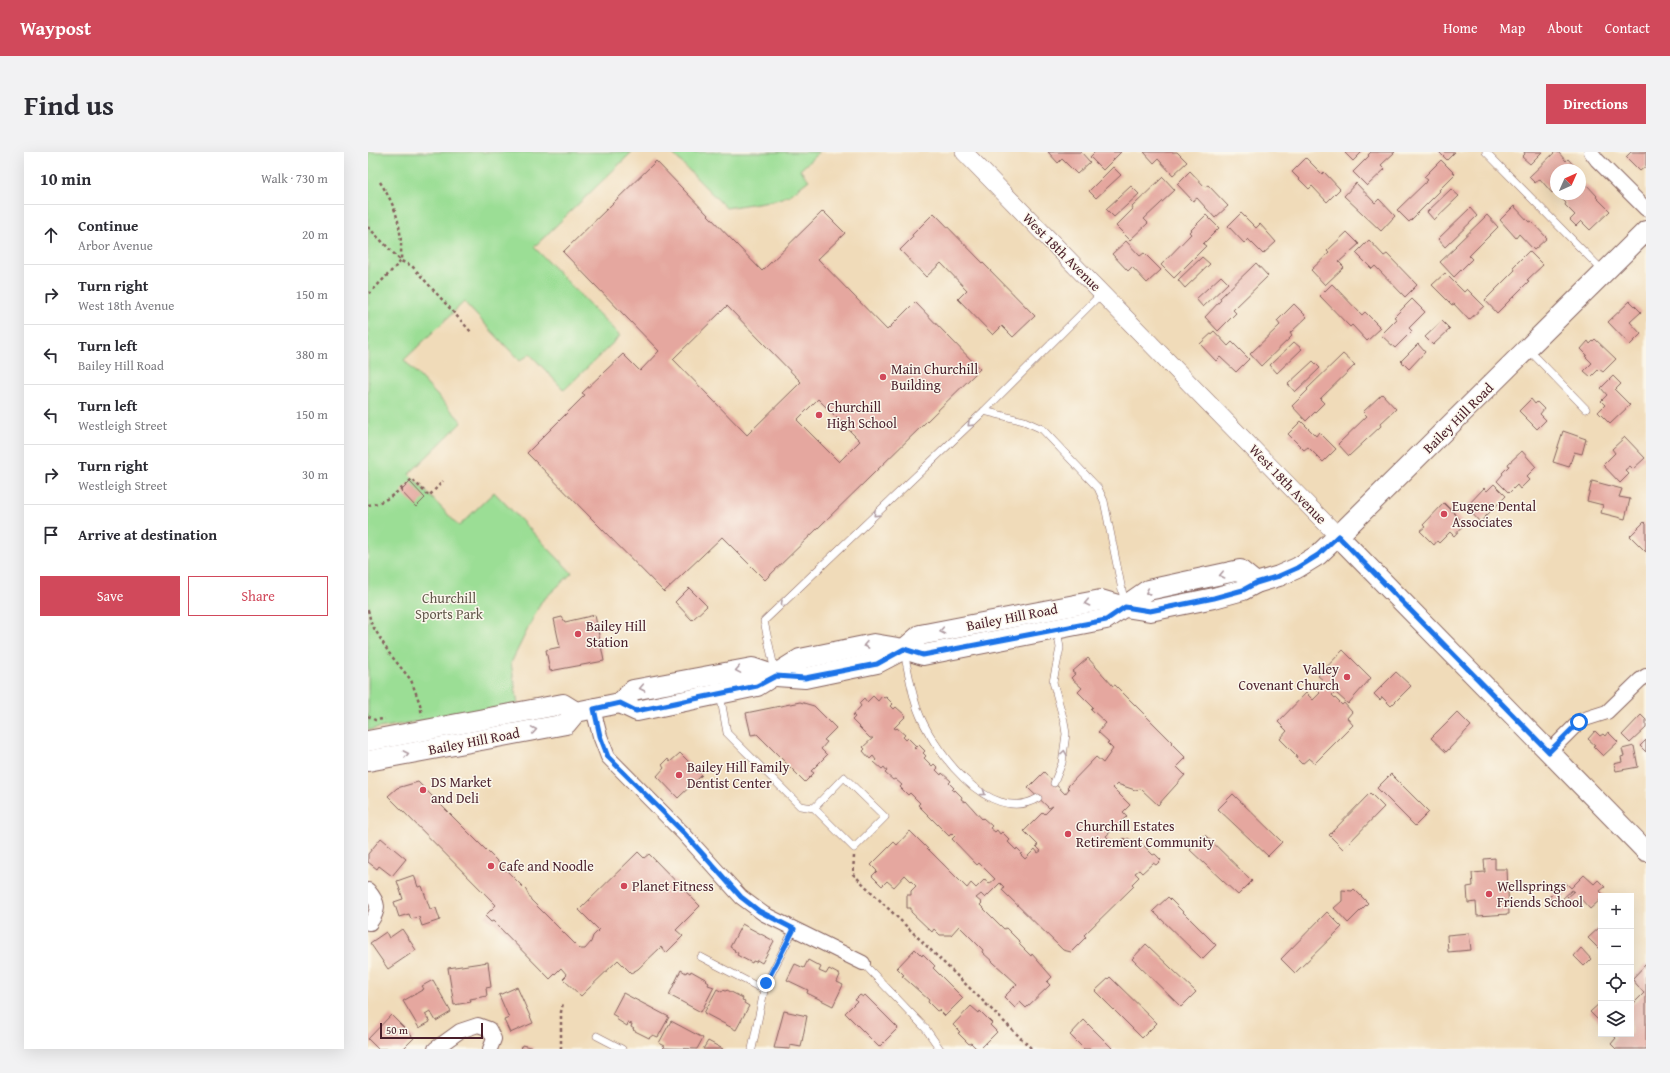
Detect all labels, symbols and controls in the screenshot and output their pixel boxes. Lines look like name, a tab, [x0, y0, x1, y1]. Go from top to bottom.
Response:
text: Waypost	[20, 14, 91, 42]
text: Home	[1443, 18, 1478, 38]
text: Map	[1500, 18, 1525, 38]
text: About	[1547, 18, 1583, 38]
text: Contact	[1605, 18, 1650, 38]
text: Find us	[24, 84, 114, 125]
button: Directions	[1546, 84, 1646, 124]
north arrow	[1550, 164, 1586, 200]
text: 10 min	[40, 166, 91, 191]
text: Walk · 730 m	[261, 169, 328, 188]
street label: West 18th Avenue	[1018, 208, 1106, 296]
text: Continue	[78, 215, 139, 236]
icon: ahead	[40, 224, 62, 246]
text: 20 m	[302, 225, 328, 244]
text: Arbor Avenue	[78, 236, 153, 255]
text: Turn right	[78, 275, 149, 296]
icon: right	[40, 284, 62, 306]
text: 150 m	[296, 285, 328, 304]
text: West 18th Avenue	[78, 296, 174, 315]
text: Turn left	[78, 335, 137, 356]
icon: left	[40, 344, 62, 366]
text: 380 m	[296, 345, 328, 364]
text: Bailey Hill Road	[78, 356, 164, 375]
place label: Main Churchill Building	[891, 359, 978, 395]
marker: Main Churchill Building	[878, 372, 888, 382]
street label: Bailey Hill Road	[1418, 378, 1498, 458]
text: Turn left	[78, 395, 137, 416]
place label: Churchill High School	[827, 397, 897, 433]
icon: left	[40, 404, 62, 426]
text: 150 m	[296, 405, 328, 424]
marker: Churchill High School	[814, 410, 824, 420]
text: Westleigh Street	[78, 416, 167, 435]
one-way arrow	[967, 420, 975, 427]
street label: West 18th Avenue	[1245, 440, 1332, 529]
text: Turn right	[78, 455, 149, 476]
icon: right	[40, 464, 62, 486]
text: 30 m	[302, 465, 328, 484]
text: Westleigh Street	[78, 476, 167, 495]
place label: Eugene Dental Associates	[1452, 496, 1536, 532]
marker: Eugene Dental Associates	[1439, 509, 1449, 519]
one-way arrow	[873, 510, 881, 517]
icon: arrive	[40, 524, 62, 546]
text: Arrive at destination	[78, 524, 217, 545]
one-way arrow	[1218, 570, 1225, 578]
button: Save	[40, 576, 180, 616]
button: Share	[188, 576, 328, 616]
one-way arrow	[1145, 587, 1153, 595]
park label: Churchill Sports Park	[415, 588, 484, 624]
street label: Bailey Hill Road	[965, 598, 1060, 636]
one-way arrow	[1084, 598, 1090, 606]
one-way arrow	[780, 600, 787, 607]
place label: Bailey Hill Station	[586, 616, 646, 652]
one-way arrow	[939, 626, 945, 634]
marker: Bailey Hill Station	[573, 629, 583, 639]
one-way arrow	[862, 641, 869, 649]
place label: Valley Covenant Church	[1238, 659, 1339, 695]
one-way arrow	[735, 665, 742, 674]
marker: Valley Covenant Church	[1342, 672, 1352, 682]
one-way arrow	[638, 684, 645, 692]
route start	[1570, 713, 1588, 731]
street label: Bailey Hill Road	[427, 722, 522, 760]
one-way arrow	[531, 726, 537, 734]
one-way arrow	[403, 750, 409, 758]
one-way arrow	[1059, 750, 1068, 756]
place label: Bailey Hill Family Dentist Center	[687, 757, 789, 793]
marker: Bailey Hill Family Dentist Center	[674, 770, 684, 780]
place label: DS Market and Deli	[431, 772, 492, 808]
marker: DS Market and Deli	[418, 785, 428, 795]
one-way arrow	[978, 788, 985, 795]
place label: Churchill Estates Retirement Community	[1076, 816, 1214, 852]
marker: Churchill Estates Retirement Community	[1063, 829, 1073, 839]
place label: Cafe and Noodle	[499, 856, 594, 876]
marker: Cafe and Noodle	[486, 861, 496, 871]
place label: Planet Fitness	[632, 876, 714, 896]
place label: Wellsprings Friends School	[1497, 876, 1583, 912]
marker: Planet Fitness	[619, 881, 629, 891]
marker: Wellsprings Friends School	[1484, 889, 1494, 899]
map controls	[1598, 893, 1634, 1037]
button: +	[1598, 893, 1634, 929]
button: −	[1598, 929, 1634, 965]
button: locate	[1598, 965, 1634, 1001]
route end	[757, 974, 775, 992]
button: layers	[1598, 1001, 1634, 1037]
scale bar	[380, 1021, 483, 1040]
text: 50 m	[386, 1022, 408, 1038]

